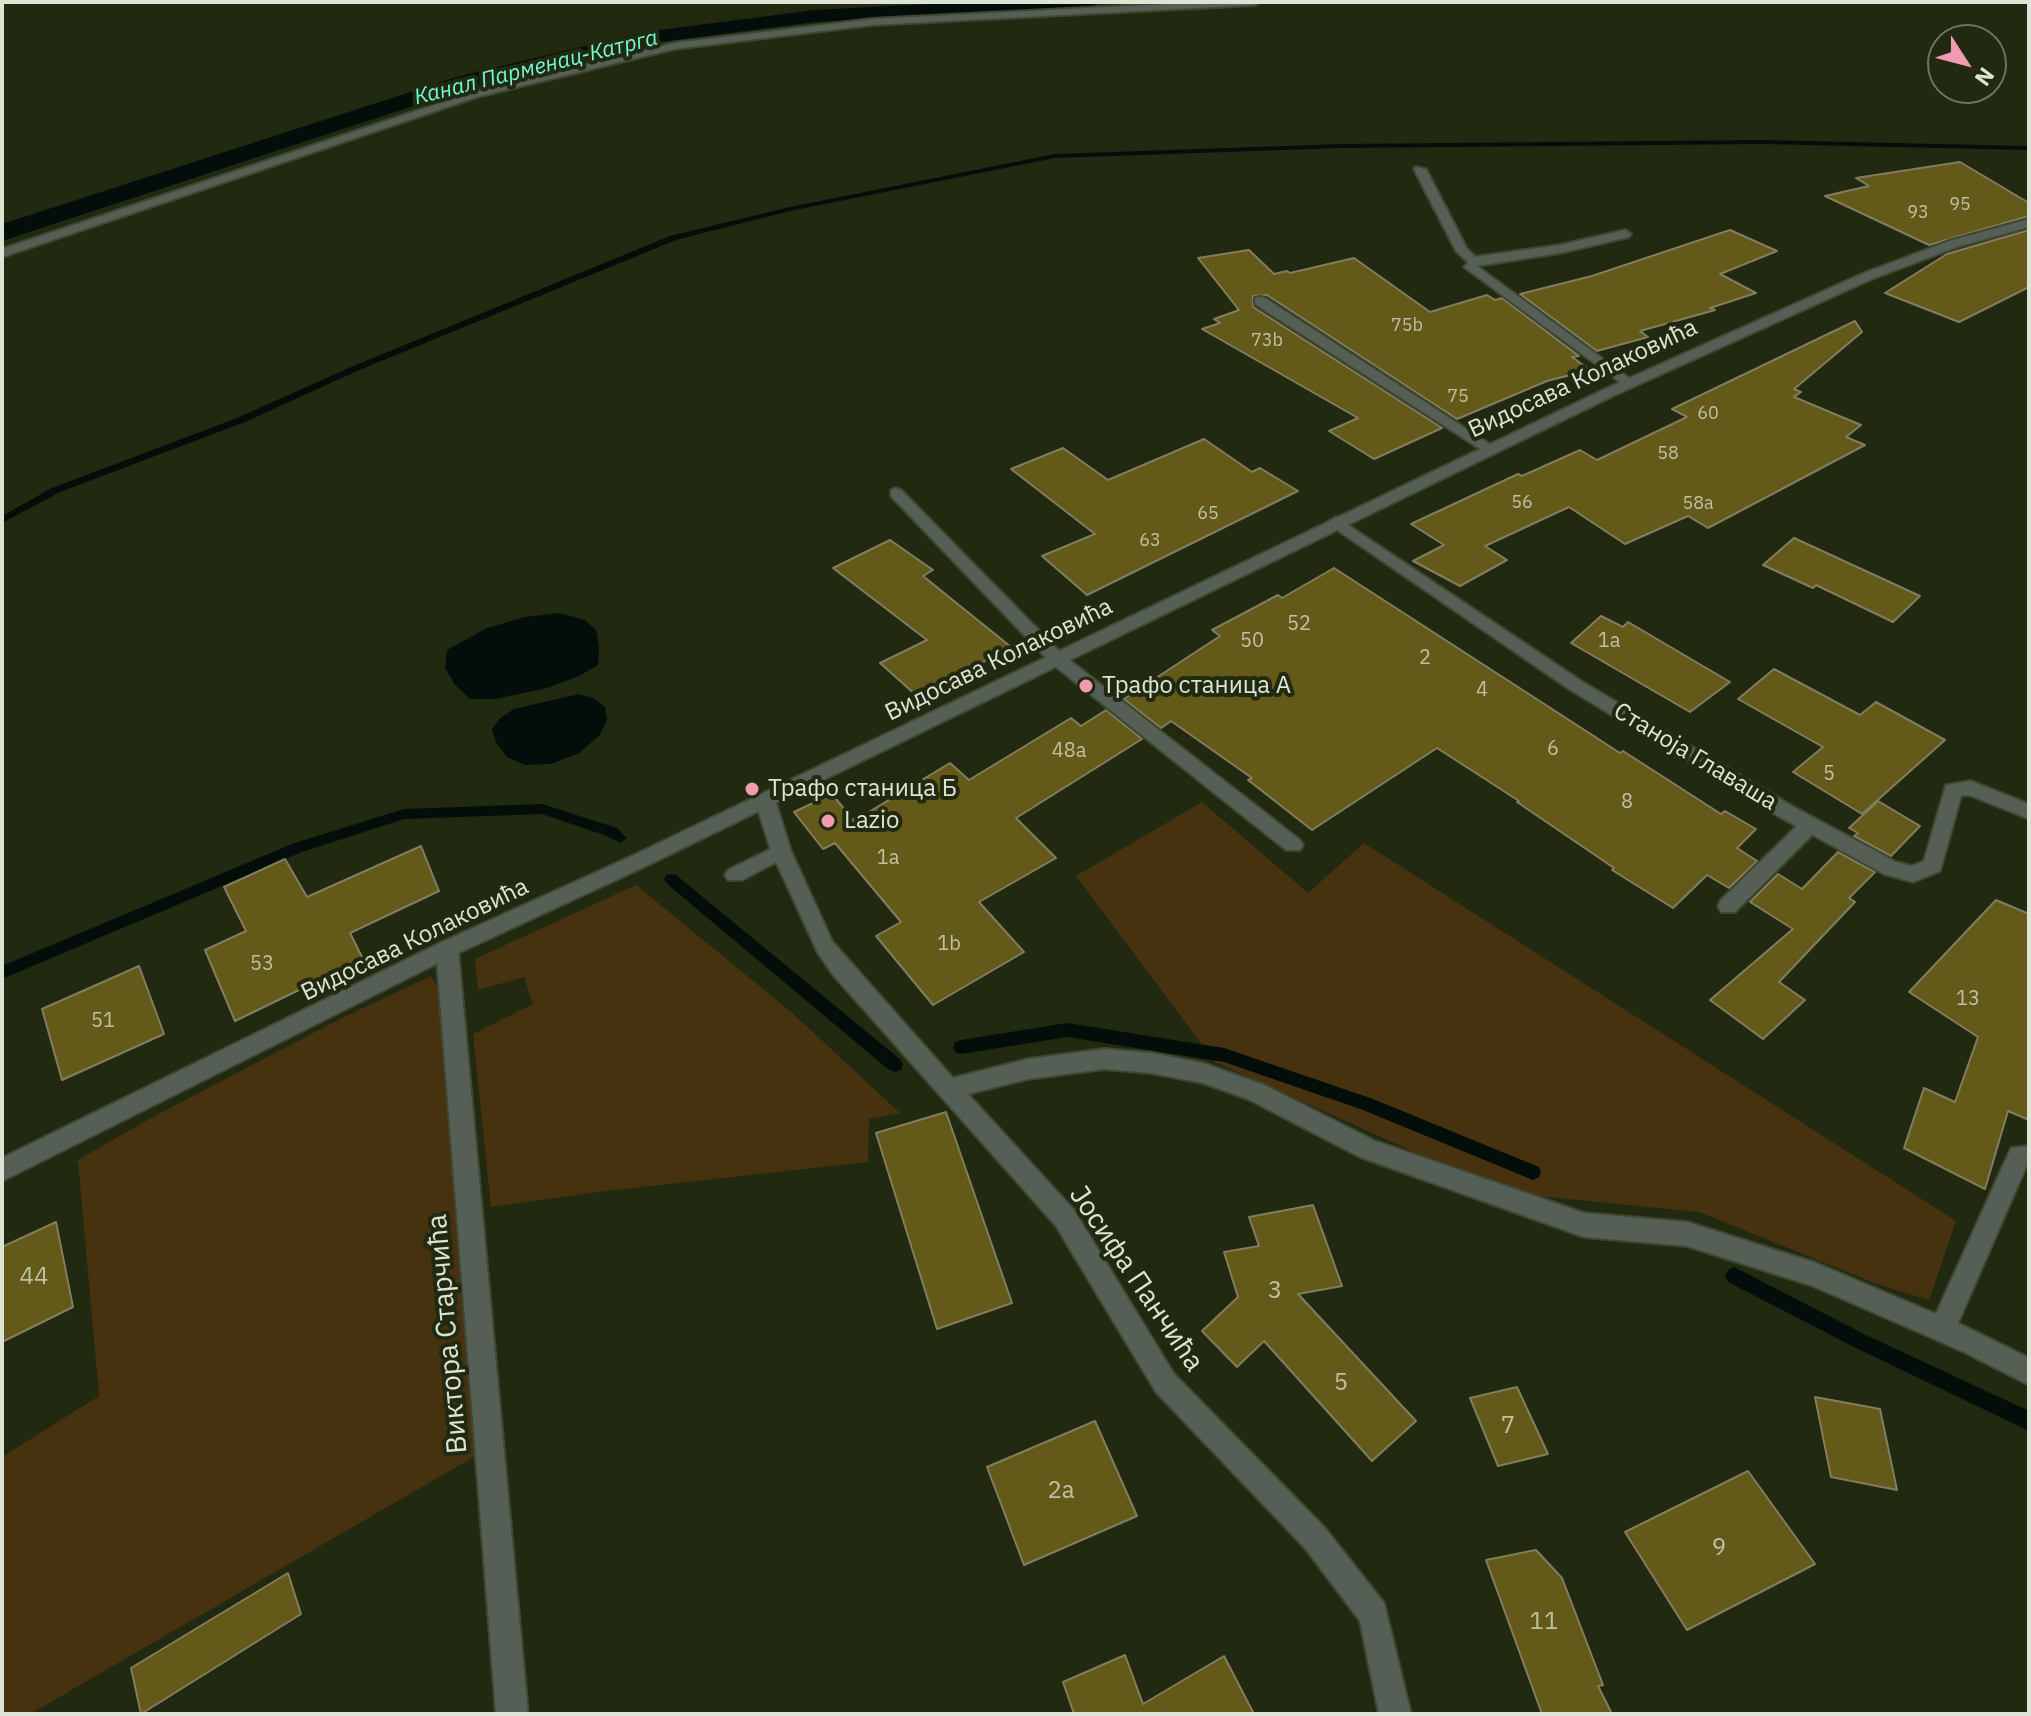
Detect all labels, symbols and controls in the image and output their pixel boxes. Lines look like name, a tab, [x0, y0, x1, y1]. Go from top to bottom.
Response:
north arrow	[1927, 24, 2007, 104]
water label: Канал Парменац-Катрга	[411, 25, 661, 111]
text: N	[1969, 62, 2002, 92]
house number: 95	[1949, 194, 1971, 216]
house number: 93	[1907, 202, 1929, 224]
street label: Видосава Колаковића	[1464, 313, 1702, 445]
house number: 75b	[1391, 315, 1423, 337]
house number: 73b	[1251, 330, 1283, 352]
house number: 75	[1447, 386, 1469, 408]
house number: 60	[1697, 403, 1719, 425]
house number: 58	[1657, 443, 1679, 465]
house number: 56	[1511, 492, 1533, 514]
house number: 58a	[1682, 493, 1714, 515]
house number: 65	[1197, 503, 1219, 525]
house number: 63	[1139, 530, 1161, 552]
street label: Видосава Колаковића	[881, 592, 1117, 728]
house number: 52	[1287, 612, 1311, 636]
house number: 50	[1240, 629, 1264, 653]
house number: 1a	[1598, 629, 1620, 653]
house number: 2	[1419, 646, 1431, 670]
place label: Трафо станица А	[1102, 672, 1291, 700]
marker: Трафо станица А	[1077, 677, 1095, 695]
house number: 4	[1476, 678, 1488, 702]
street label: Станоја Главаша	[1608, 697, 1782, 817]
house number: 6	[1547, 737, 1559, 761]
house number: 48a	[1052, 739, 1086, 763]
house number: 5	[1823, 762, 1835, 786]
place label: Трафо станица Б	[768, 775, 957, 803]
marker: Трафо станица Б	[743, 780, 761, 798]
house number: 8	[1621, 790, 1633, 814]
place label: Lazio	[844, 807, 899, 835]
marker: Lazio	[819, 812, 837, 830]
house number: 1a	[877, 846, 899, 870]
street label: Видосава Колаковића	[297, 872, 533, 1008]
house number: 1b	[937, 932, 961, 956]
house number: 53	[250, 952, 274, 976]
house number: 13	[1956, 987, 1980, 1011]
house number: 51	[91, 1009, 115, 1033]
street label: Јосифа Панчића	[1062, 1180, 1210, 1378]
street label: Виктора Старчића	[421, 1213, 475, 1455]
house number: 44	[20, 1263, 48, 1291]
house number: 3	[1268, 1277, 1282, 1305]
house number: 5	[1334, 1369, 1348, 1397]
house number: 7	[1501, 1412, 1515, 1440]
house number: 2a	[1047, 1477, 1075, 1505]
house number: 9	[1712, 1534, 1726, 1562]
house number: 11	[1530, 1608, 1558, 1636]

